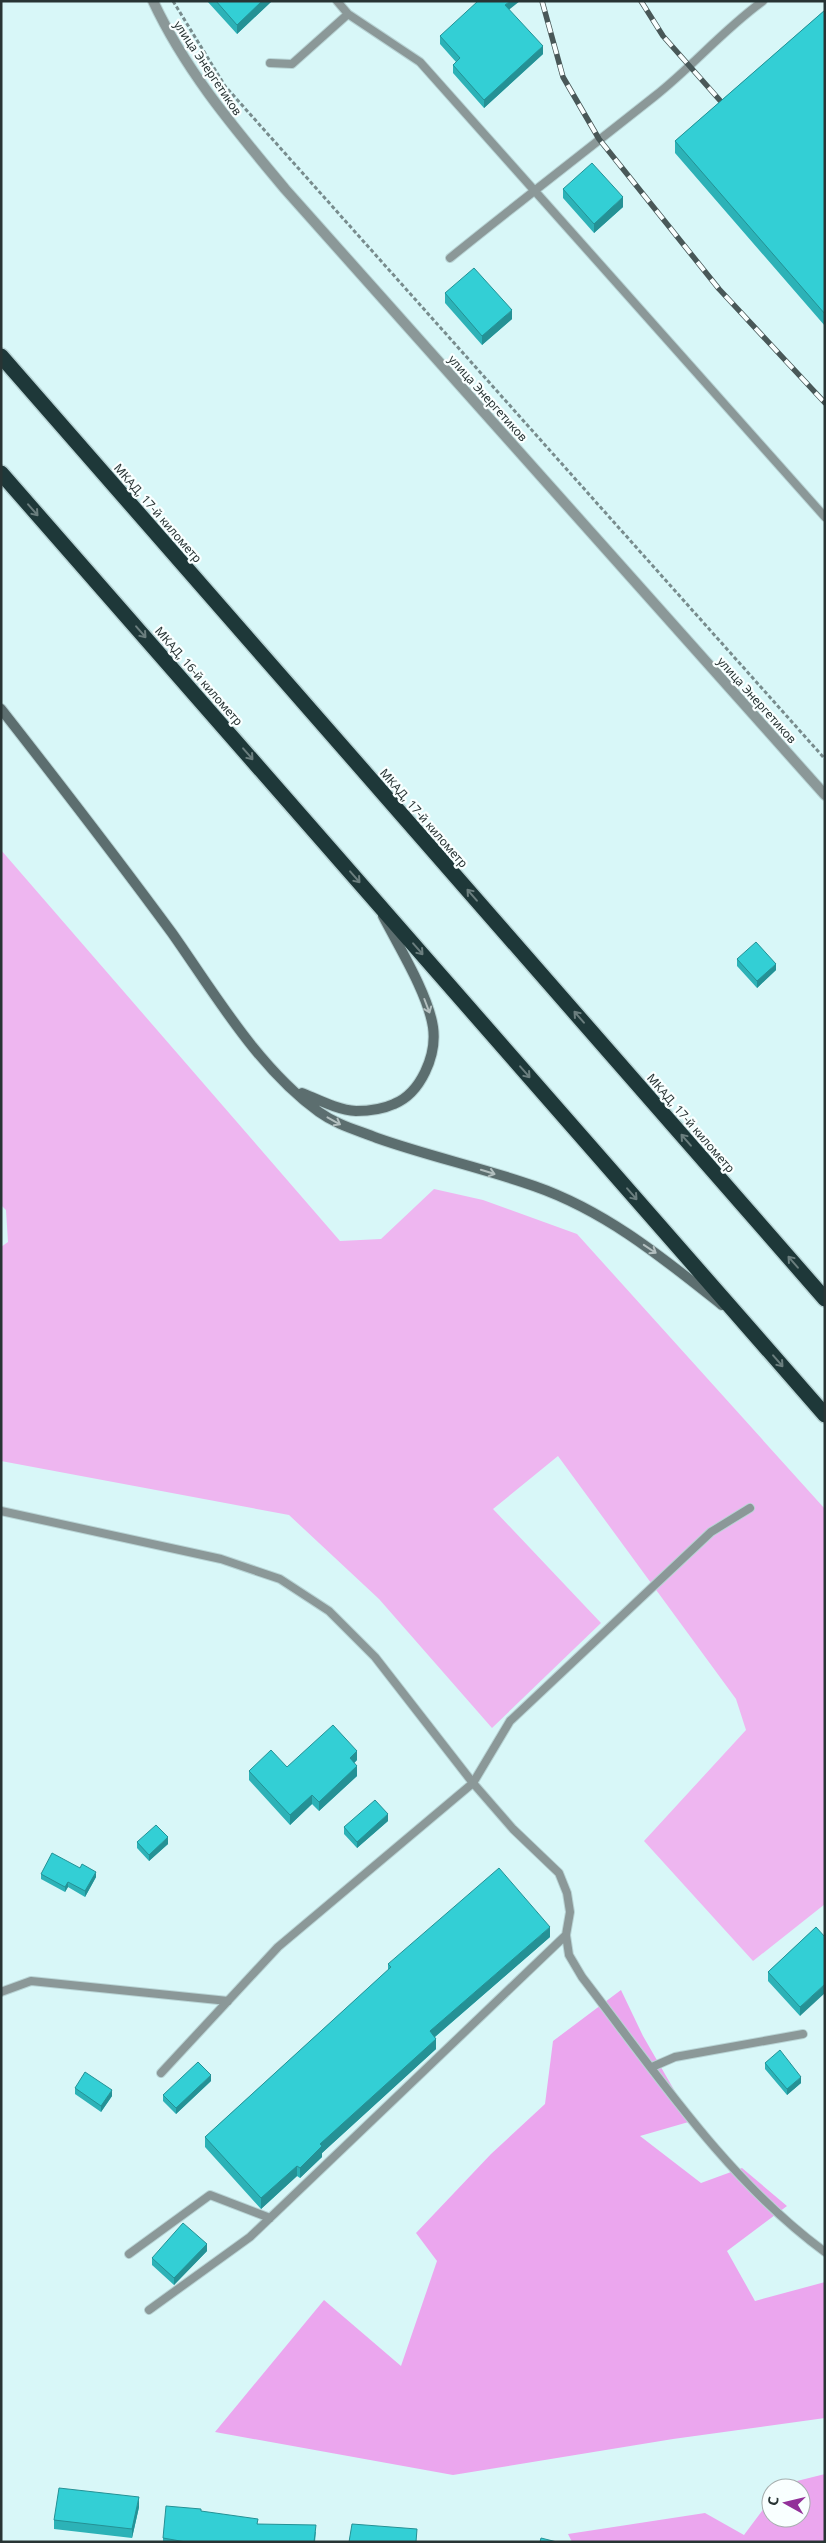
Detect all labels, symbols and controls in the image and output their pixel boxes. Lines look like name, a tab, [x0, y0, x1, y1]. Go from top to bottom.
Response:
street label: улица Энергетиков	[170, 17, 246, 119]
street label: улица Энергетиков	[445, 351, 532, 445]
street label: МКАД, 17-й километр	[110, 460, 206, 566]
one-way arrow	[28, 503, 39, 516]
street label: МКАД, 16-й километр	[151, 623, 247, 729]
one-way arrow	[135, 626, 146, 639]
street label: улица Энергетиков	[714, 653, 801, 747]
one-way arrow	[242, 748, 253, 761]
street label: МКАД, 17-й километр	[376, 765, 472, 871]
one-way arrow	[349, 870, 361, 883]
one-way arrow	[467, 889, 478, 902]
one-way arrow	[413, 943, 424, 956]
one-way arrow	[423, 998, 432, 1013]
one-way arrow	[573, 1011, 585, 1024]
one-way arrow	[520, 1065, 531, 1078]
street label: МКАД, 17-й километр	[643, 1070, 739, 1176]
one-way arrow	[327, 1116, 342, 1126]
one-way arrow	[680, 1133, 692, 1146]
one-way arrow	[480, 1168, 496, 1178]
one-way arrow	[626, 1188, 638, 1201]
one-way arrow	[643, 1244, 657, 1254]
one-way arrow	[787, 1256, 798, 1269]
one-way arrow	[772, 1354, 783, 1367]
north arrow	[761, 2478, 811, 2528]
text: С	[763, 2495, 783, 2507]

